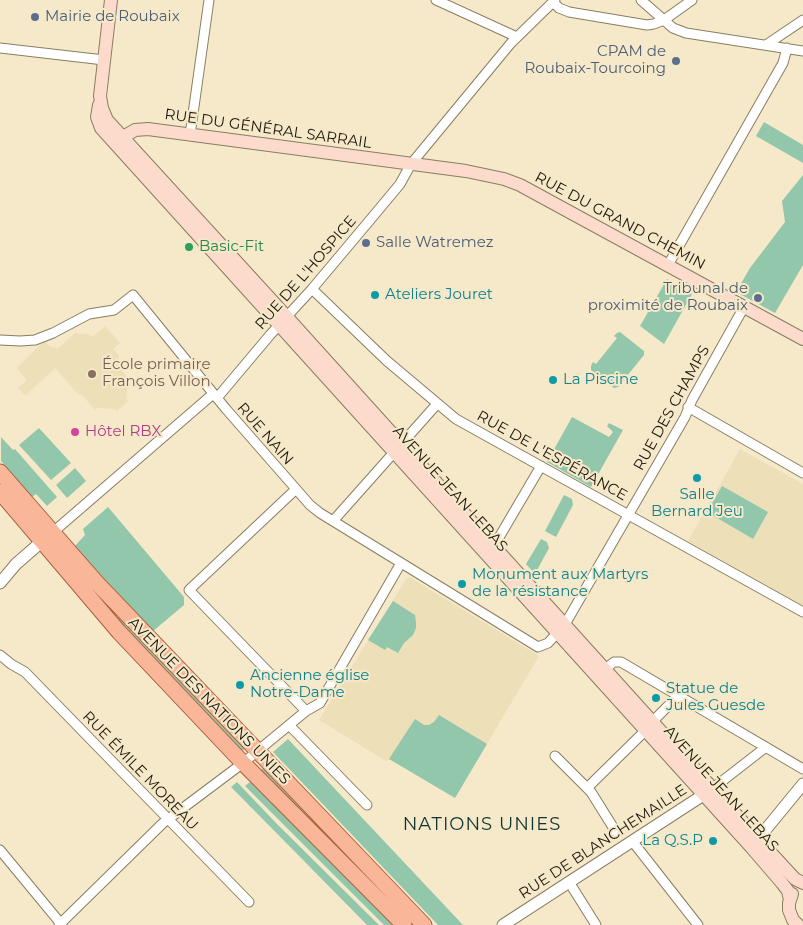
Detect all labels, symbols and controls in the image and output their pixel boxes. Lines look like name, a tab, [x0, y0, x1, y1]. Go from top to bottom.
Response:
place label: Mairie de Roubaix	[45, 8, 180, 26]
marker: Mairie de Roubaix	[29, 11, 41, 23]
place label: CPAM de Roubaix-Tourcoing	[524, 43, 666, 78]
marker: CPAM de Roubaix-Tourcoing	[670, 55, 682, 67]
street label: RUE DU GÉNÉRAL SARRAIL	[163, 106, 373, 152]
street label: RUE DU GRAND CHEMIN	[532, 168, 708, 274]
street label: RUE DE L'HOSPICE	[252, 212, 360, 334]
place label: Salle Watremez	[376, 234, 493, 252]
marker: Salle Watremez	[360, 237, 372, 249]
place label: Basic-Fit	[199, 238, 264, 256]
marker: Basic-Fit	[183, 241, 195, 253]
place label: Tribunal de proximité de Roubaix	[588, 280, 748, 315]
place label: Ateliers Jouret	[385, 286, 493, 304]
marker: Ateliers Jouret	[369, 289, 381, 301]
marker: Tribunal de proximité de Roubaix	[752, 292, 764, 304]
street label: RUE DES CHAMPS	[630, 342, 714, 474]
place label: École primaire François Villon	[102, 356, 211, 391]
marker: École primaire François Villon	[86, 368, 98, 380]
place label: La Piscine	[563, 371, 638, 389]
marker: La Piscine	[547, 374, 559, 386]
street label: RUE NAIN	[233, 399, 297, 469]
street label: RUE DE L'ESPÉRANCE	[474, 407, 630, 505]
street label: AVENUE JEAN LEBAS	[389, 422, 511, 556]
place label: Hôtel RBX	[85, 423, 161, 441]
marker: Hôtel RBX	[69, 426, 81, 438]
marker: Salle Bernard Jeu	[691, 472, 703, 484]
place label: Salle Bernard Jeu	[651, 486, 743, 521]
place label: Monument aux Martyrs de la résistance	[472, 566, 648, 601]
marker: Monument aux Martyrs de la résistance	[456, 578, 468, 590]
street label: AVENUE DES NATIONS UNIES	[124, 614, 294, 788]
place label: Ancienne église Notre-Dame	[250, 667, 369, 702]
marker: Ancienne église Notre-Dame	[234, 679, 246, 691]
place label: Statue de Jules Guesde	[666, 680, 765, 715]
marker: Statue de Jules Guesde	[650, 692, 662, 704]
street label: RUE ÉMILE MOREAU	[78, 708, 202, 834]
street label: AVENUE JEAN LEBAS	[660, 722, 782, 856]
street label: RUE DE BLANCHEMAILLE	[516, 781, 690, 903]
district label: NATIONS UNIES	[401, 814, 563, 836]
place label: La Q.S.P	[642, 832, 703, 850]
marker: La Q.S.P	[707, 835, 719, 847]

